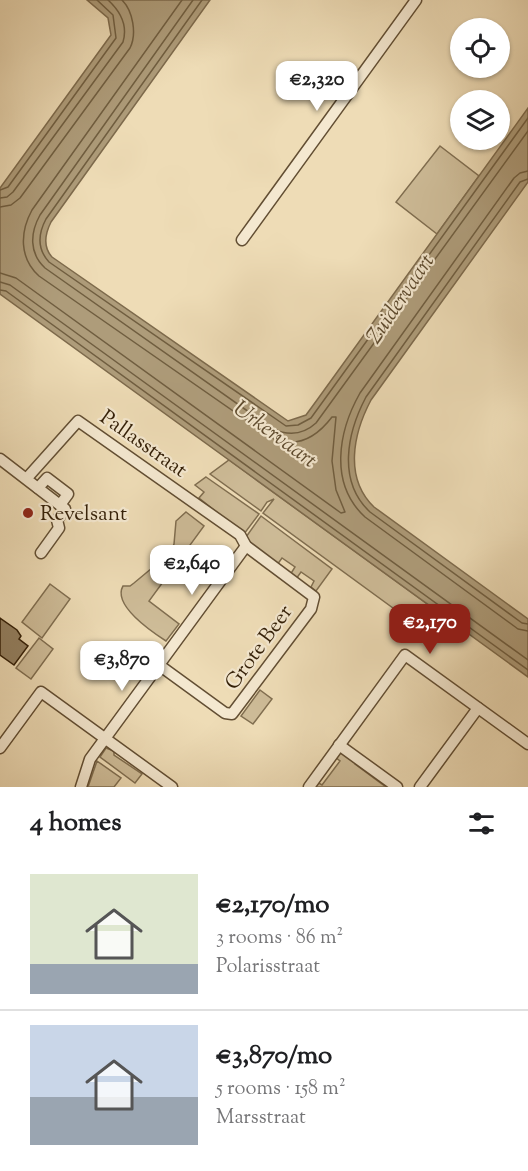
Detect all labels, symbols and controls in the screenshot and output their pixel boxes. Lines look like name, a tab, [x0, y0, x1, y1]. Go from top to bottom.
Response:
map controls	[450, 18, 510, 150]
button: locate	[450, 18, 510, 78]
pin: €2,320	[268, 61, 366, 112]
text: €2,320	[290, 66, 344, 95]
button: layers	[450, 90, 510, 150]
water label: Zuidervaart	[359, 248, 444, 351]
water label: Urkervaart	[225, 394, 323, 477]
street label: Pallasstraat	[93, 404, 193, 486]
place label: Revelsant	[40, 500, 127, 530]
marker: Revelsant	[21, 506, 35, 520]
pin: €2,640	[143, 545, 241, 596]
text: €2,640	[164, 550, 220, 579]
street label: Grote Beer	[219, 599, 301, 697]
pin: €2,170	[381, 604, 479, 655]
text: €2,170	[403, 609, 457, 638]
pin: €3,870	[73, 641, 171, 692]
text: €3,870	[94, 646, 150, 675]
text: 4 homes	[30, 805, 121, 842]
icon: filters	[465, 807, 498, 840]
text: €2,170/mo	[216, 887, 329, 924]
icon: home	[78, 898, 150, 970]
text: 3 rooms · 86 m²	[216, 924, 343, 953]
text: Polarisstraat	[216, 953, 320, 982]
text: €3,870/mo	[216, 1038, 332, 1075]
icon: home	[78, 1049, 150, 1121]
text: 5 rooms · 158 m²	[216, 1075, 346, 1104]
text: Marsstraat	[216, 1104, 306, 1133]

